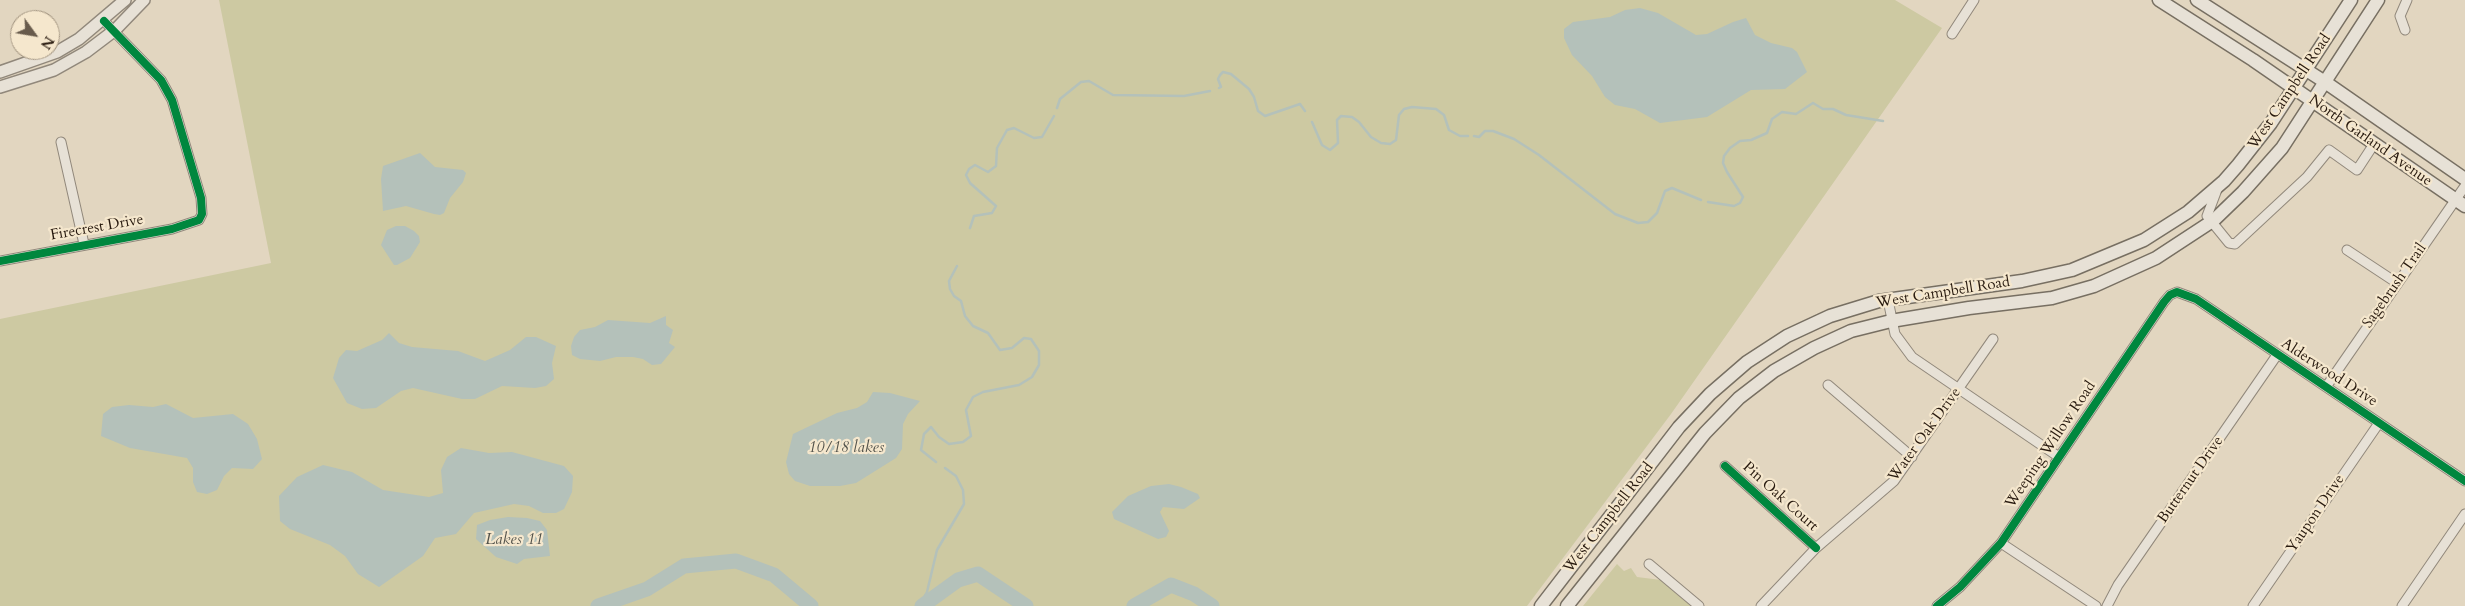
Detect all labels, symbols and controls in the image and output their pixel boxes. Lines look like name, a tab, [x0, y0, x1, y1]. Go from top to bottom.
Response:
north arrow	[10, 10, 60, 60]
street label: West Campbell Road	[2245, 31, 2335, 153]
text: N	[36, 32, 59, 53]
street label: North Garland Avenue	[2305, 92, 2435, 190]
street label: Firecrest Drive	[49, 211, 145, 245]
street label: Sagebrush Trail	[2359, 240, 2431, 332]
street label: West Campbell Road	[1875, 274, 2011, 312]
street label: Alderwood Drive	[2277, 335, 2381, 411]
street label: Weeping Willow Road	[2002, 378, 2100, 512]
street label: Water Oak Drive	[1885, 384, 1965, 486]
street label: Butternut Drive	[2154, 433, 2228, 527]
water label: 10/18 lakes	[808, 438, 884, 458]
street label: Pin Oak Court	[1739, 458, 1821, 536]
street label: West Campbell Road	[1560, 459, 1658, 577]
street label: Yaupon Drive	[2283, 471, 2349, 557]
water label: Lakes 11	[485, 530, 543, 550]

